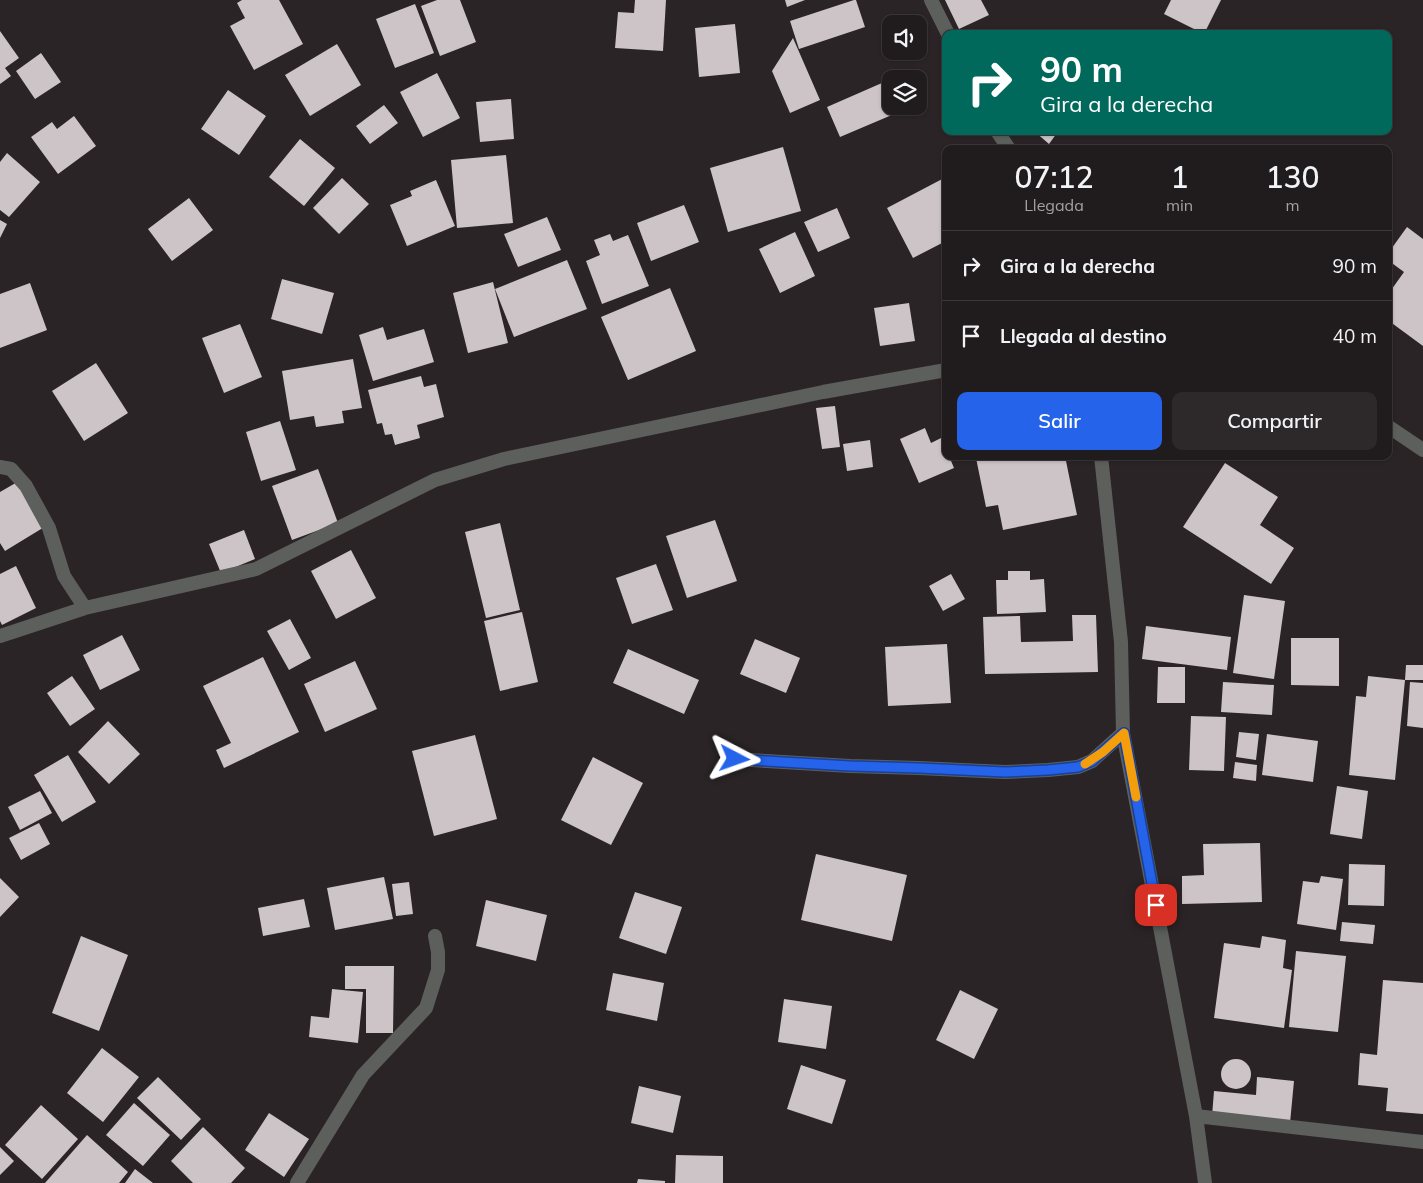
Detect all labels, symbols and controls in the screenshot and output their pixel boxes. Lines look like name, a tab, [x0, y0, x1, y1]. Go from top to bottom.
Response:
map controls	[882, 15, 927, 115]
button: sound	[882, 15, 927, 60]
text: 90 m	[1040, 47, 1123, 91]
icon: right	[957, 50, 1022, 115]
button: layers	[882, 70, 927, 115]
text: Gira a la derecha	[1040, 90, 1213, 118]
text: 07:12	[1014, 158, 1094, 196]
text: 1	[1171, 158, 1189, 196]
text: 130	[1266, 158, 1320, 196]
text: Llegada	[1024, 195, 1084, 215]
text: min	[1166, 195, 1193, 215]
text: m	[1286, 195, 1300, 215]
icon: right	[957, 252, 985, 280]
text: Gira a la derecha	[1000, 254, 1155, 278]
text: 90 m	[1333, 254, 1377, 278]
icon: arrive	[957, 322, 985, 350]
text: Llegada al destino	[1000, 324, 1167, 348]
text: 40 m	[1333, 324, 1377, 348]
button: Salir	[957, 392, 1162, 450]
button: Compartir	[1172, 392, 1377, 450]
position arrow	[708, 732, 760, 784]
pin	[1135, 884, 1177, 926]
icon: arrive	[1142, 891, 1170, 919]

